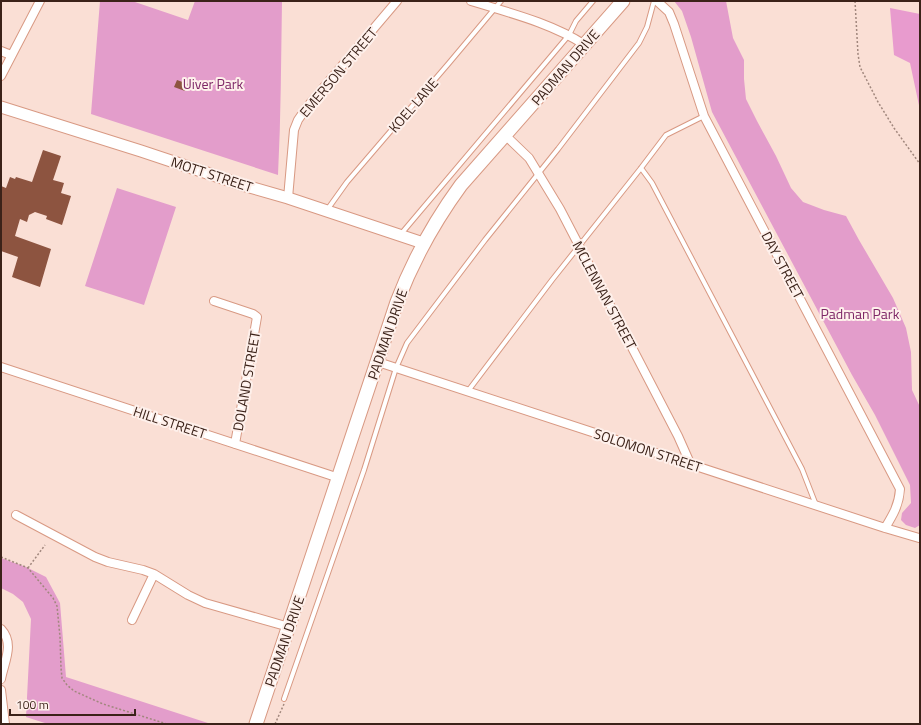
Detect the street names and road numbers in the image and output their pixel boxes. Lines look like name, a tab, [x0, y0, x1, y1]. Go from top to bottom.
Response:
street label: EMERSON STREET	[294, 22, 382, 122]
street label: PADMAN DRIVE	[526, 24, 604, 110]
street label: KOEL LANE	[383, 73, 443, 137]
street label: MOTT STREET	[168, 151, 256, 197]
street label: DAY STREET	[756, 228, 810, 303]
street label: MCLENNAN STREET	[568, 237, 643, 353]
street label: PADMAN DRIVE	[362, 285, 412, 382]
street label: DOLAND STREET	[227, 329, 265, 433]
street label: HILL STREET	[131, 400, 210, 444]
street label: SOLOMON STREET	[591, 423, 705, 478]
street label: PADMAN DRIVE	[259, 592, 309, 689]

